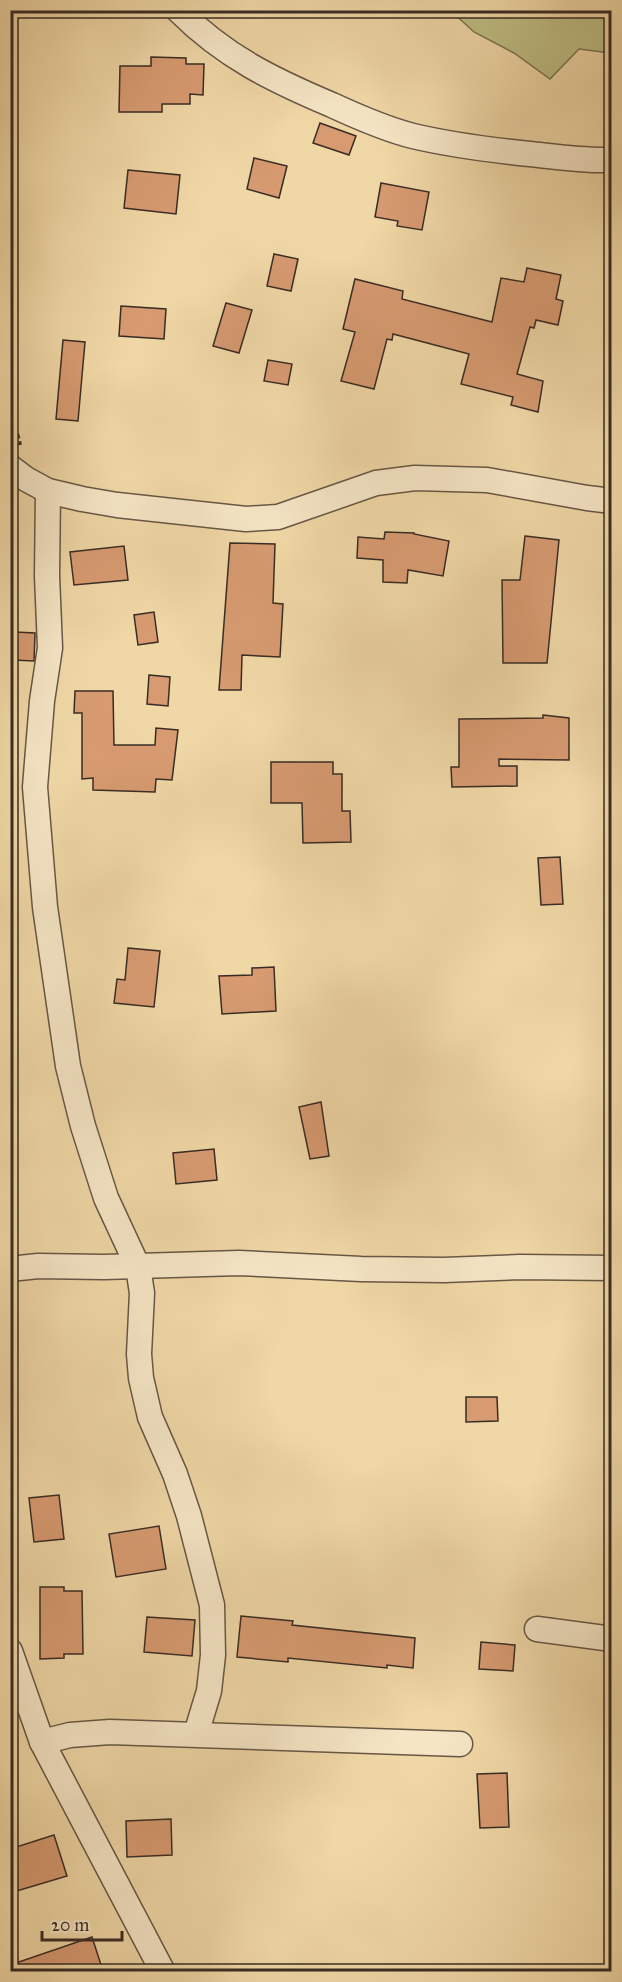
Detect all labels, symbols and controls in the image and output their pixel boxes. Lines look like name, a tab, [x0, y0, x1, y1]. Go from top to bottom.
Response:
scale bar	[42, 1904, 122, 1942]
text: 20 m	[51, 1914, 89, 1936]

